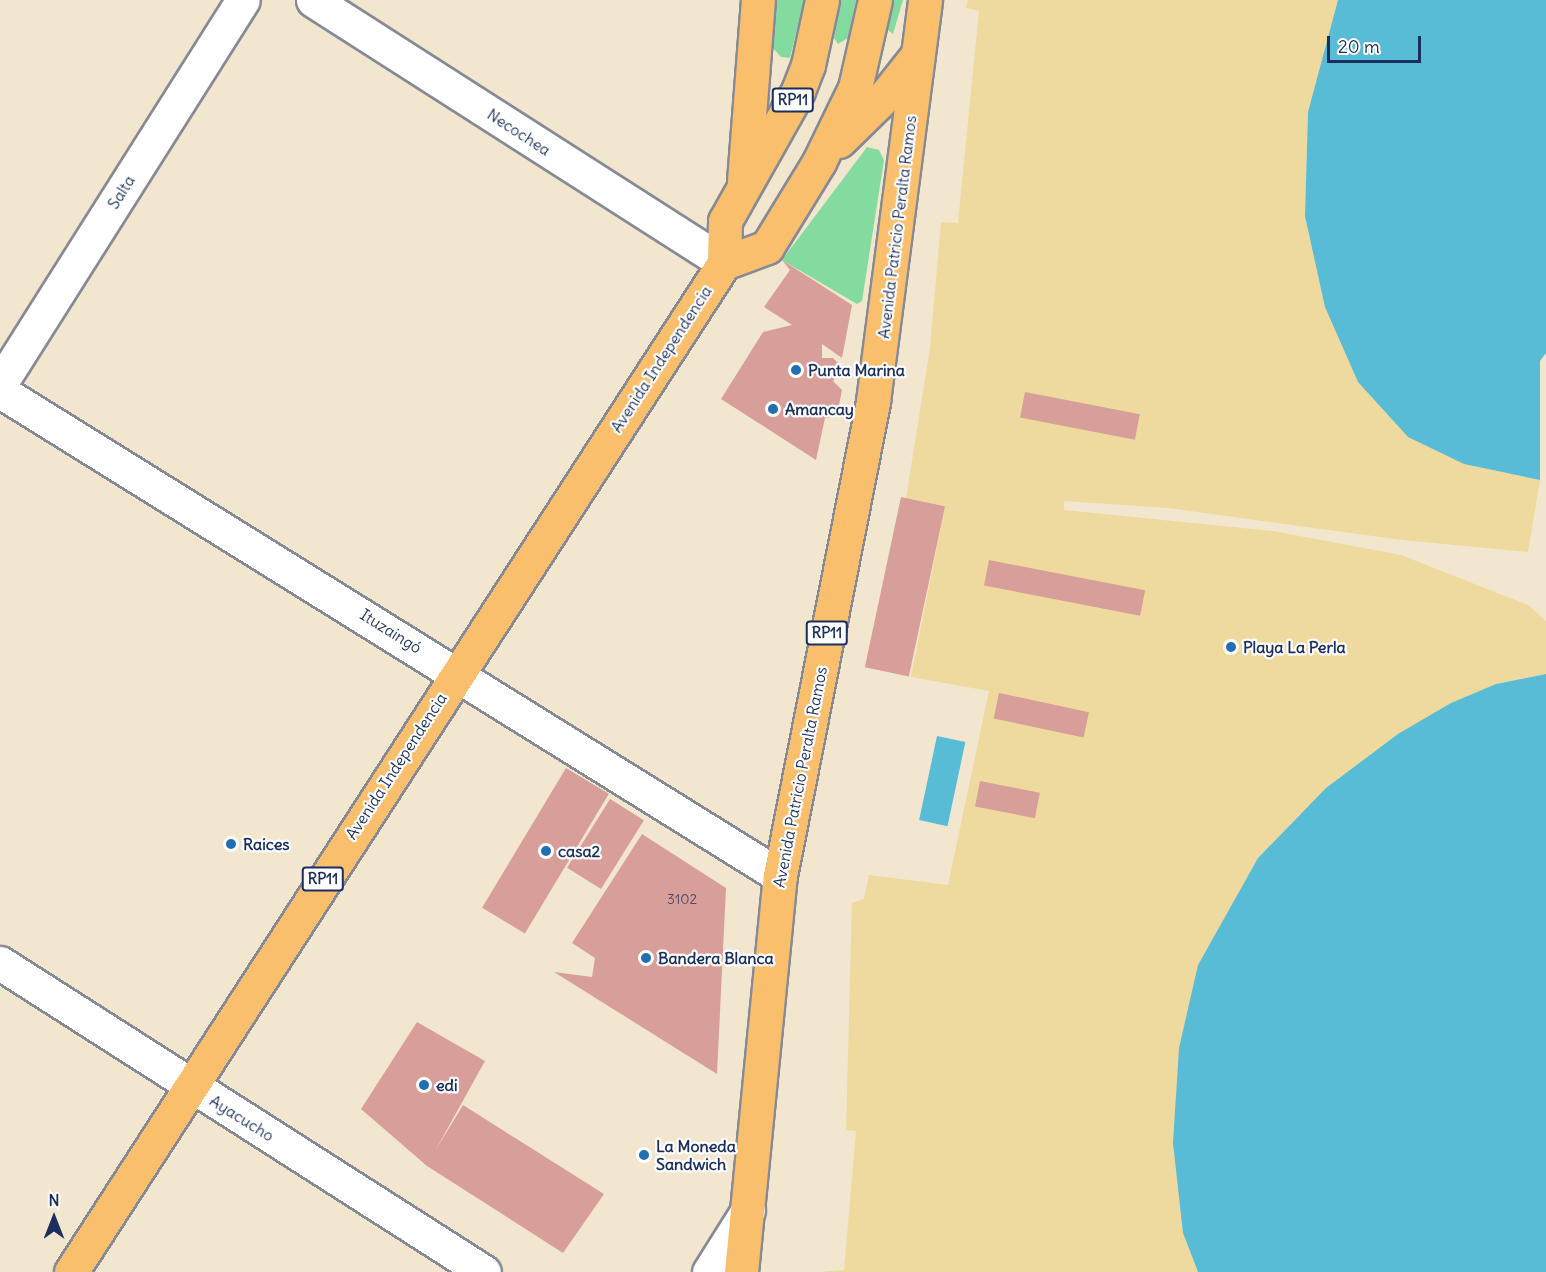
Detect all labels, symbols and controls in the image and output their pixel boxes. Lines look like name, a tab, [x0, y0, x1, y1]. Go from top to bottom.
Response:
scale bar	[1330, 24, 1424, 62]
text: 20 m	[1338, 35, 1380, 58]
road number: RP11	[770, 88, 816, 112]
street label: Necochea	[484, 104, 554, 160]
street label: Avenida Patricio Peralta Ramos	[874, 114, 920, 340]
street label: Salta	[103, 172, 139, 212]
street label: Avenida Independencia	[606, 282, 716, 436]
place label: Punta Marina	[808, 360, 905, 380]
marker: Punta Marina	[789, 363, 803, 377]
place label: Amancay	[785, 399, 854, 419]
marker: Amancay	[766, 402, 780, 416]
street label: Ituzaingó	[357, 605, 425, 657]
road number: RP11	[804, 621, 850, 645]
place label: Playa La Perla	[1243, 637, 1346, 657]
marker: Playa La Perla	[1224, 640, 1238, 654]
street label: Avenida Patricio Peralta Ramos	[769, 665, 831, 889]
street label: Avenida Independencia	[341, 689, 451, 843]
place label: Raices	[243, 834, 290, 854]
marker: Raices	[224, 837, 238, 851]
place label: casa2	[558, 841, 600, 861]
marker: casa2	[539, 844, 553, 858]
road number: RP11	[300, 867, 346, 891]
house number: 3102	[667, 891, 697, 907]
place label: Bandera Blanca	[658, 948, 774, 968]
marker: Bandera Blanca	[639, 951, 653, 965]
place label: edi	[436, 1075, 458, 1095]
marker: edi	[417, 1078, 431, 1092]
street label: Ayacucho	[206, 1091, 278, 1145]
place label: La Moneda Sandwich	[656, 1136, 736, 1174]
marker: La Moneda Sandwich	[637, 1148, 651, 1162]
north arrow	[24, 1188, 84, 1248]
text: N	[48, 1190, 60, 1210]

